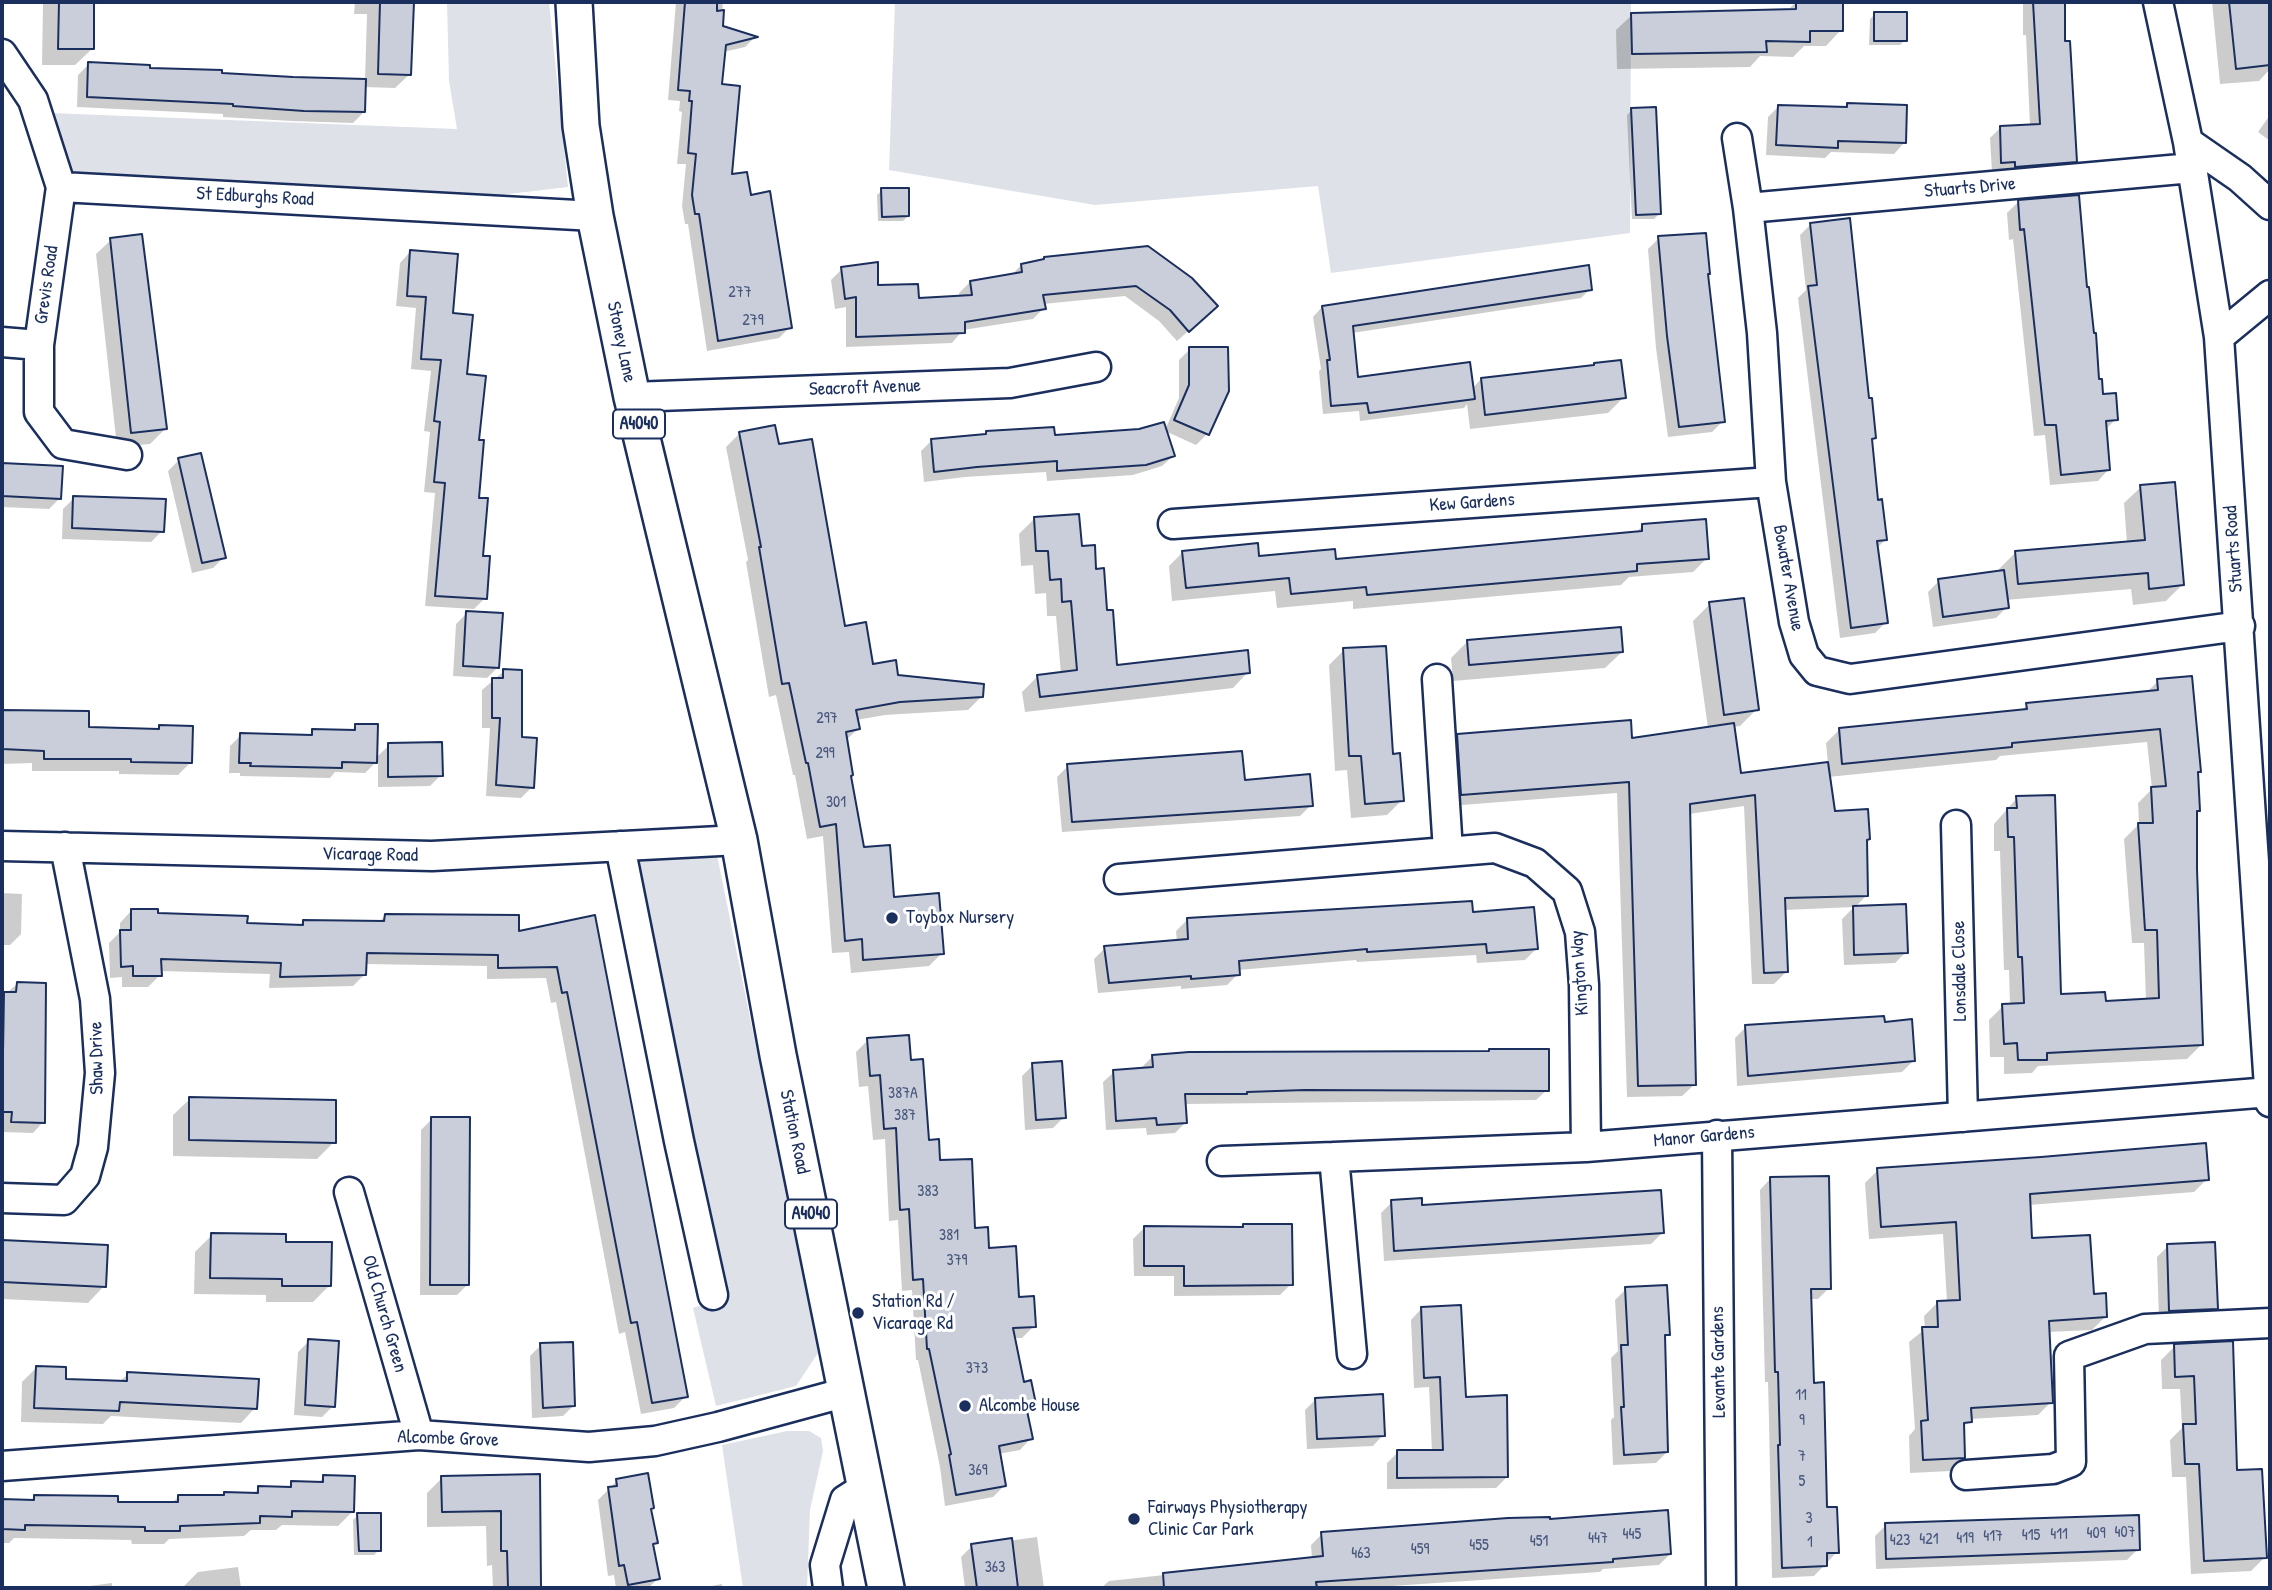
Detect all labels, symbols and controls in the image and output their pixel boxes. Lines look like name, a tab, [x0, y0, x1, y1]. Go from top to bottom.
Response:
street label: Stuarts Drive	[1923, 173, 2017, 203]
street label: St Edburghs Road	[196, 183, 314, 211]
street label: Grevis Road	[30, 244, 64, 326]
house number: 277	[728, 283, 752, 303]
street label: Stoney Lane	[601, 299, 641, 385]
house number: 279	[742, 311, 764, 331]
street label: Seacroft Avenue	[809, 375, 921, 401]
road number: A4040	[613, 410, 665, 438]
street label: Kew Gardens	[1429, 489, 1515, 517]
street label: Stuarts Road	[2220, 505, 2248, 593]
street label: Bowater Avenue	[1767, 523, 1809, 633]
house number: 297	[816, 709, 838, 729]
house number: 299	[815, 744, 835, 764]
house number: 301	[826, 793, 846, 813]
street label: Vicarage Road	[322, 843, 418, 867]
place label: Toybox Nursery	[906, 907, 1014, 929]
marker: Toybox Nursery	[884, 910, 900, 926]
street label: Lonsdale Close	[1948, 921, 1972, 1021]
street label: Kington Way	[1566, 930, 1594, 1016]
street label: Shaw Drive	[85, 1021, 109, 1095]
house number: 387A	[888, 1084, 918, 1104]
street label: Station Road	[774, 1088, 814, 1176]
house number: 387	[894, 1106, 916, 1126]
street label: Manor Gardens	[1652, 1121, 1756, 1153]
house number: 383	[917, 1182, 939, 1202]
road number: A4040	[785, 1199, 837, 1228]
house number: 381	[939, 1226, 959, 1246]
house number: 379	[947, 1251, 967, 1271]
street label: Old Church Green	[356, 1253, 412, 1375]
place label: Station Rd / Vicarage Rd	[872, 1291, 955, 1335]
marker: Station Rd / Vicarage Rd	[850, 1305, 866, 1321]
street label: Levante Gardens	[1707, 1306, 1731, 1418]
house number: 373	[966, 1359, 988, 1379]
house number: 11	[1795, 1386, 1807, 1406]
place label: Alcombe House	[979, 1395, 1080, 1417]
marker: Alcombe House	[957, 1398, 973, 1414]
house number: 9	[1799, 1411, 1805, 1431]
street label: Alcombe Grove	[397, 1426, 499, 1452]
house number: 7	[1798, 1447, 1806, 1467]
house number: 369	[968, 1461, 988, 1481]
house number: 5	[1799, 1472, 1805, 1492]
place label: Fairways Physiotherapy Clinic Car Park	[1148, 1497, 1308, 1541]
house number: 3	[1805, 1509, 1813, 1529]
marker: Fairways Physiotherapy Clinic Car Park	[1126, 1511, 1142, 1527]
house number: 407	[2114, 1523, 2136, 1543]
house number: 409	[2086, 1524, 2106, 1544]
house number: 445	[1623, 1525, 1641, 1545]
house number: 411	[2050, 1525, 2068, 1545]
house number: 415	[2022, 1526, 2040, 1546]
house number: 417	[1983, 1527, 2003, 1547]
house number: 447	[1588, 1529, 1608, 1549]
house number: 419	[1956, 1529, 1974, 1549]
house number: 421	[1919, 1530, 1939, 1550]
house number: 423	[1890, 1531, 1910, 1551]
house number: 451	[1530, 1532, 1548, 1552]
house number: 1	[1807, 1533, 1813, 1553]
house number: 455	[1469, 1536, 1489, 1556]
house number: 459	[1411, 1540, 1429, 1560]
house number: 463	[1351, 1544, 1371, 1564]
house number: 363	[985, 1558, 1005, 1578]

